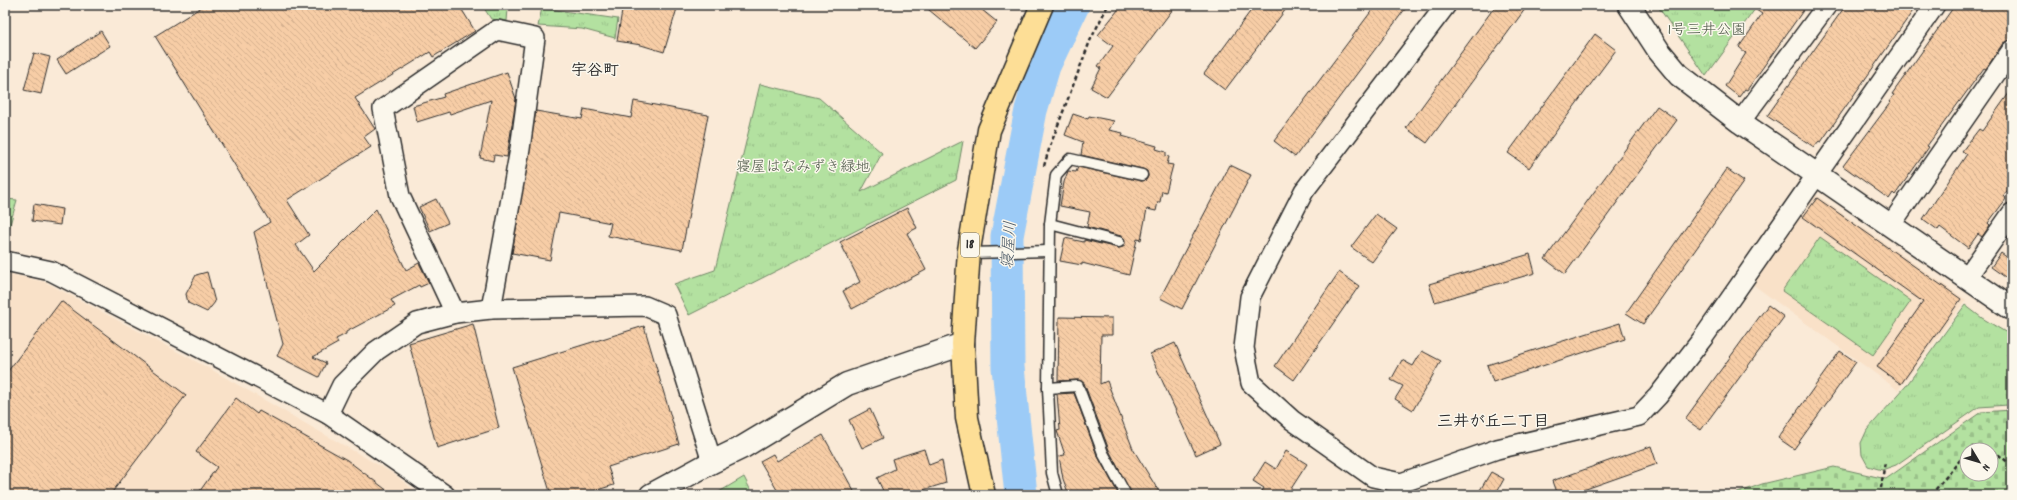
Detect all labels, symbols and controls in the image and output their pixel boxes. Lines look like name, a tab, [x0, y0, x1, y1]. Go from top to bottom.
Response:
park label: 1号三井公園	[1668, 20, 1746, 42]
district label: 宇谷町	[571, 60, 619, 83]
park label: 寝屋はなみずき緑地	[736, 157, 870, 179]
water label: 寝屋川	[997, 220, 1023, 270]
road number: 18	[961, 233, 979, 257]
district label: 三井が丘二丁目	[1437, 411, 1549, 434]
north arrow	[1959, 442, 1999, 482]
text: N	[1977, 460, 1993, 474]

